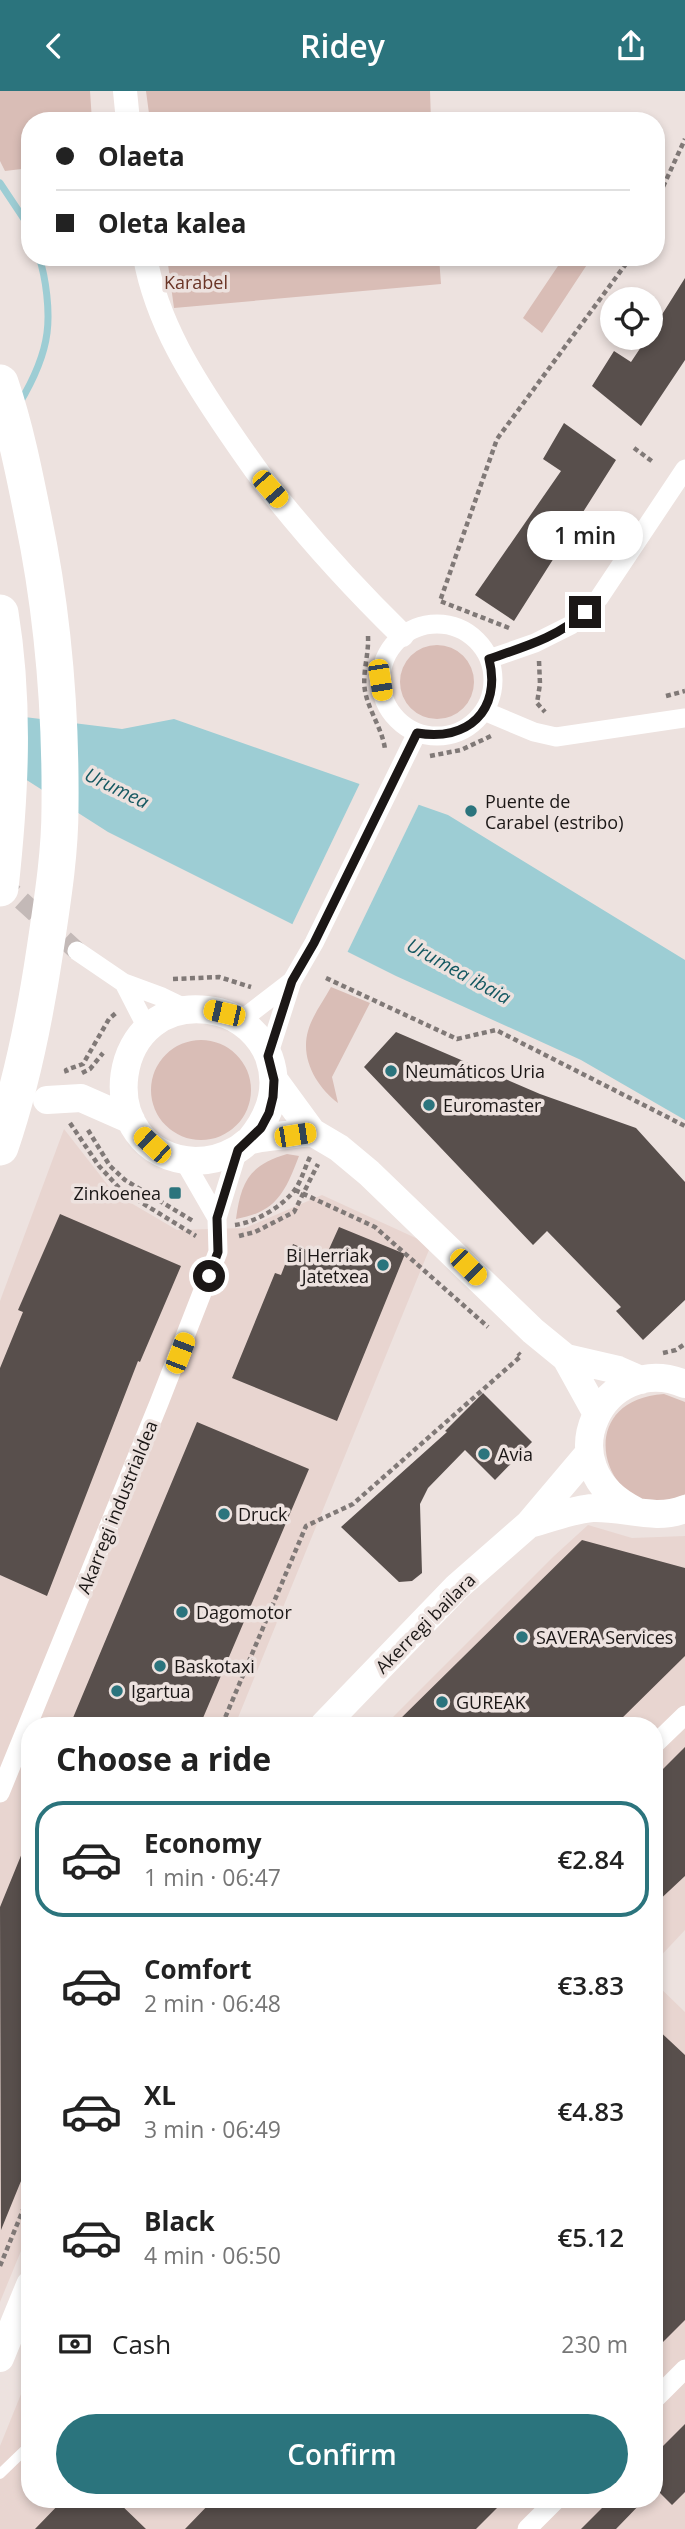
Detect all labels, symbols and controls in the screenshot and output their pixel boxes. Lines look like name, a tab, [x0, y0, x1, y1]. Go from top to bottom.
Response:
text: Ridey	[300, 24, 385, 67]
icon: back	[35, 27, 73, 65]
icon: share	[612, 27, 650, 65]
text: Olaeta	[98, 138, 185, 174]
text: Oleta kalea	[98, 205, 247, 241]
park label: Karabel	[164, 270, 228, 294]
map controls	[600, 287, 663, 350]
button: locate	[600, 287, 663, 350]
car	[249, 466, 292, 512]
callout: 1 min	[527, 511, 643, 559]
text: 1 min	[554, 519, 616, 551]
route end	[569, 596, 601, 628]
car	[367, 658, 394, 702]
water label: Urumea	[81, 761, 154, 815]
place label: Puente de Carabel (estribo)	[485, 789, 624, 834]
marker: Puente de Carabel (estribo)	[463, 803, 479, 819]
water label: Urumea ibaia	[402, 932, 516, 1010]
car	[202, 998, 247, 1028]
place label: Neumáticos Uria	[405, 1059, 545, 1083]
marker: Neumáticos Uria	[383, 1063, 399, 1079]
place label: Euromaster	[443, 1093, 542, 1117]
marker: Euromaster	[421, 1097, 437, 1113]
car	[273, 1121, 318, 1149]
car	[130, 1123, 175, 1167]
place label: Zinkoenea	[74, 1181, 161, 1205]
marker: Zinkoenea	[167, 1185, 183, 1201]
place label: Bi Herriak Jatetxea	[286, 1243, 370, 1288]
car	[446, 1245, 491, 1289]
marker: Bi Herriak Jatetxea	[375, 1257, 391, 1273]
route start	[193, 1260, 225, 1292]
car	[163, 1330, 198, 1376]
street label: Akarregi industrialdea	[71, 1417, 163, 1597]
place label: Avia	[498, 1442, 533, 1466]
marker: Avia	[476, 1446, 492, 1462]
place label: Druck	[238, 1502, 288, 1526]
marker: Druck	[216, 1506, 232, 1522]
street label: Akerregi bailara	[370, 1568, 480, 1678]
place label: Dagomotor	[196, 1600, 292, 1624]
marker: Dagomotor	[174, 1604, 190, 1620]
place label: SAVERA Services	[536, 1625, 673, 1649]
marker: SAVERA Services	[514, 1629, 530, 1645]
place label: Baskotaxi	[174, 1654, 255, 1678]
marker: Baskotaxi	[152, 1658, 168, 1674]
place label: Igartua	[131, 1679, 191, 1703]
marker: Igartua	[109, 1683, 125, 1699]
place label: GUREAK	[456, 1690, 527, 1714]
marker: GUREAK	[434, 1694, 450, 1710]
text: Choose a ride	[56, 1737, 271, 1780]
text: Economy	[144, 1825, 262, 1861]
icon: car	[60, 1828, 123, 1891]
text: €2.84	[557, 1841, 624, 1877]
text: 1 min · 06:47	[144, 1861, 281, 1893]
text: Comfort	[144, 1951, 251, 1987]
icon: car	[60, 1954, 123, 2017]
text: €3.83	[557, 1967, 624, 2003]
text: 2 min · 06:48	[144, 1987, 281, 2019]
text: XL	[144, 2077, 176, 2113]
icon: car	[60, 2080, 123, 2143]
text: €4.83	[557, 2093, 624, 2129]
text: 3 min · 06:49	[144, 2113, 281, 2145]
text: Black	[144, 2203, 215, 2239]
icon: car	[60, 2206, 123, 2269]
text: €5.12	[557, 2219, 624, 2255]
text: 4 min · 06:50	[144, 2239, 281, 2271]
icon: cash	[56, 2325, 94, 2363]
text: Cash	[112, 2326, 171, 2362]
text: 230 m	[561, 2328, 628, 2360]
button: Confirm	[56, 2414, 628, 2494]

